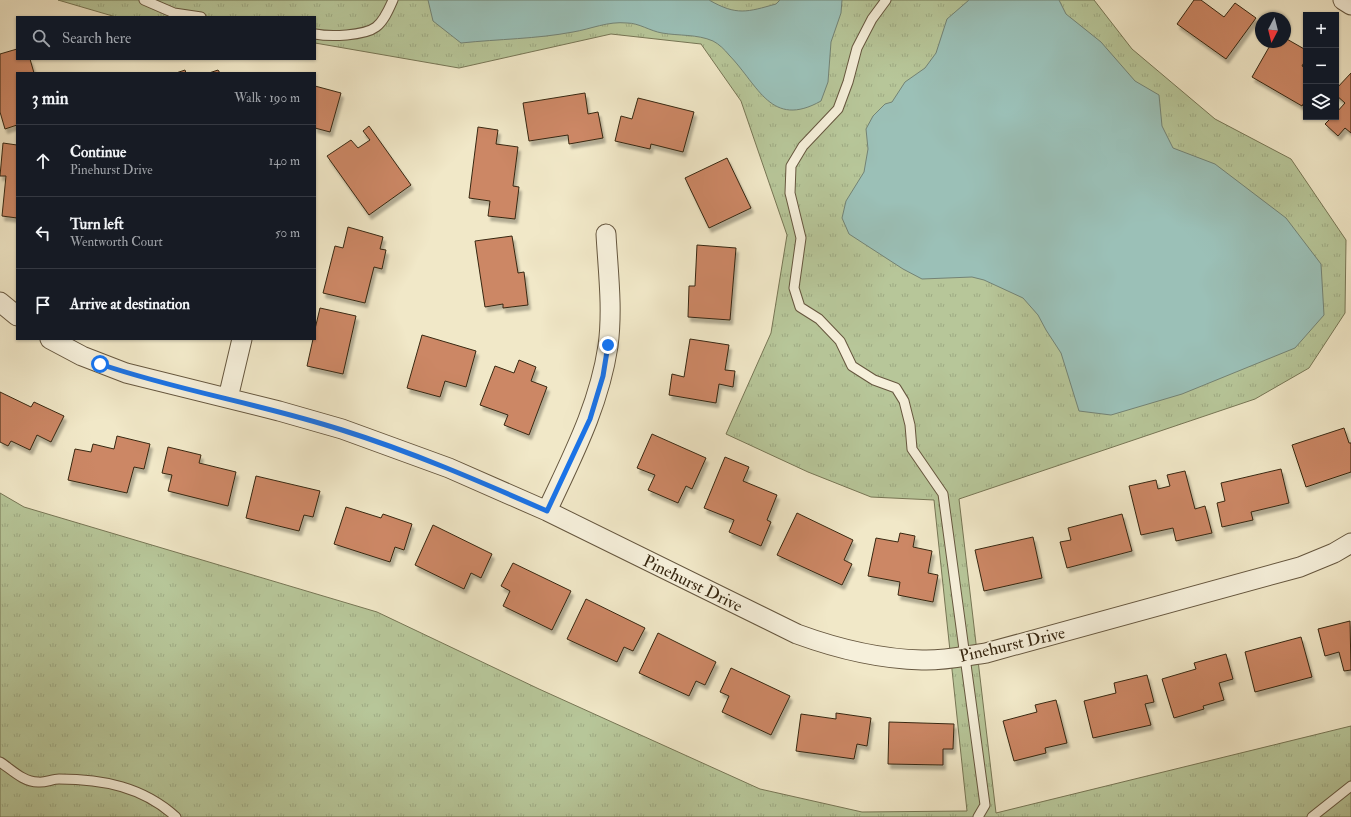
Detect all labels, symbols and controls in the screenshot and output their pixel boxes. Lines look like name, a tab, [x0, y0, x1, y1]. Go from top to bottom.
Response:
north arrow	[1255, 12, 1291, 48]
map controls	[1303, 12, 1339, 120]
button: +	[1303, 12, 1339, 48]
search box	[16, 16, 316, 60]
icon: search	[30, 27, 52, 49]
text: Search here	[62, 29, 131, 48]
button: −	[1303, 48, 1339, 84]
button: layers	[1303, 84, 1339, 120]
text: 3 min	[32, 88, 69, 109]
text: Walk · 190 m	[234, 90, 300, 106]
text: Continue	[70, 143, 126, 162]
icon: ahead	[32, 150, 54, 172]
text: 140 m	[269, 153, 300, 169]
text: Pinehurst Drive	[70, 162, 153, 178]
text: Turn left	[70, 215, 124, 234]
icon: left	[32, 222, 54, 244]
text: 50 m	[275, 225, 300, 241]
text: Wentworth Court	[70, 234, 163, 250]
icon: arrive	[32, 294, 54, 316]
text: Arrive at destination	[70, 295, 190, 314]
route end	[599, 336, 617, 354]
route start	[91, 355, 109, 373]
street label: Pinehurst Drive	[640, 550, 746, 617]
street label: Pinehurst Drive	[957, 622, 1067, 667]

